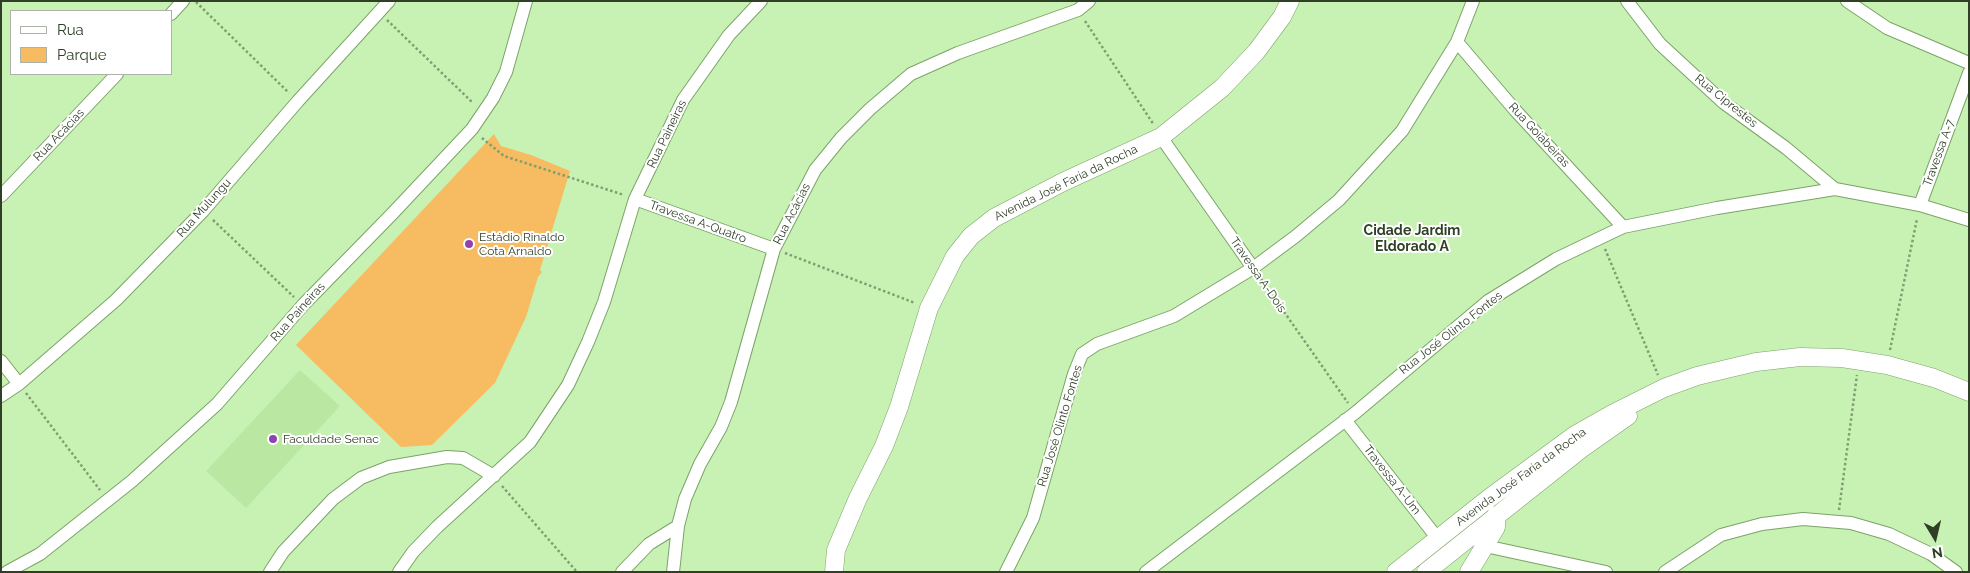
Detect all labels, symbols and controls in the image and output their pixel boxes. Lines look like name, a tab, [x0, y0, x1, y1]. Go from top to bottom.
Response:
legend	[10, 10, 172, 75]
text: Rua	[57, 21, 84, 39]
text: Parque	[57, 46, 106, 64]
street label: Rua Ciprestes	[1692, 71, 1760, 131]
street label: Rua Paineiras	[644, 97, 690, 171]
street label: Rua Goiabeiras	[1505, 100, 1573, 170]
street label: Rua Acácias	[31, 106, 87, 164]
street label: Travessa A-7	[1920, 118, 1958, 188]
street label: Avenida José Faria da Rocha	[992, 142, 1140, 224]
street label: Rua Mulungu	[174, 176, 234, 240]
street label: Rua Acácias	[770, 181, 814, 247]
street label: Travessa A-Quatro	[648, 198, 748, 246]
district label: Cidade Jardim Eldorado A	[1364, 223, 1460, 256]
place label: Estádio Rinaldo Cota Arnaldo	[479, 230, 565, 258]
street label: Travessa A-Dois	[1227, 235, 1289, 315]
marker: Estádio Rinaldo Cota Arnaldo	[463, 238, 475, 250]
street label: Rua Paineiras	[268, 280, 328, 344]
street label: Rua José Olinto Fontes	[1397, 288, 1505, 378]
street label: Rua José Olinto Fontes	[1035, 363, 1085, 489]
street label: Avenida José Faria da Rocha	[1453, 425, 1589, 529]
place label: Faculdade Senac	[283, 432, 379, 446]
marker: Faculdade Senac	[267, 433, 279, 445]
street label: Travessa A-Um	[1360, 442, 1424, 518]
north arrow	[1910, 513, 1960, 563]
text: N	[1931, 544, 1944, 562]

